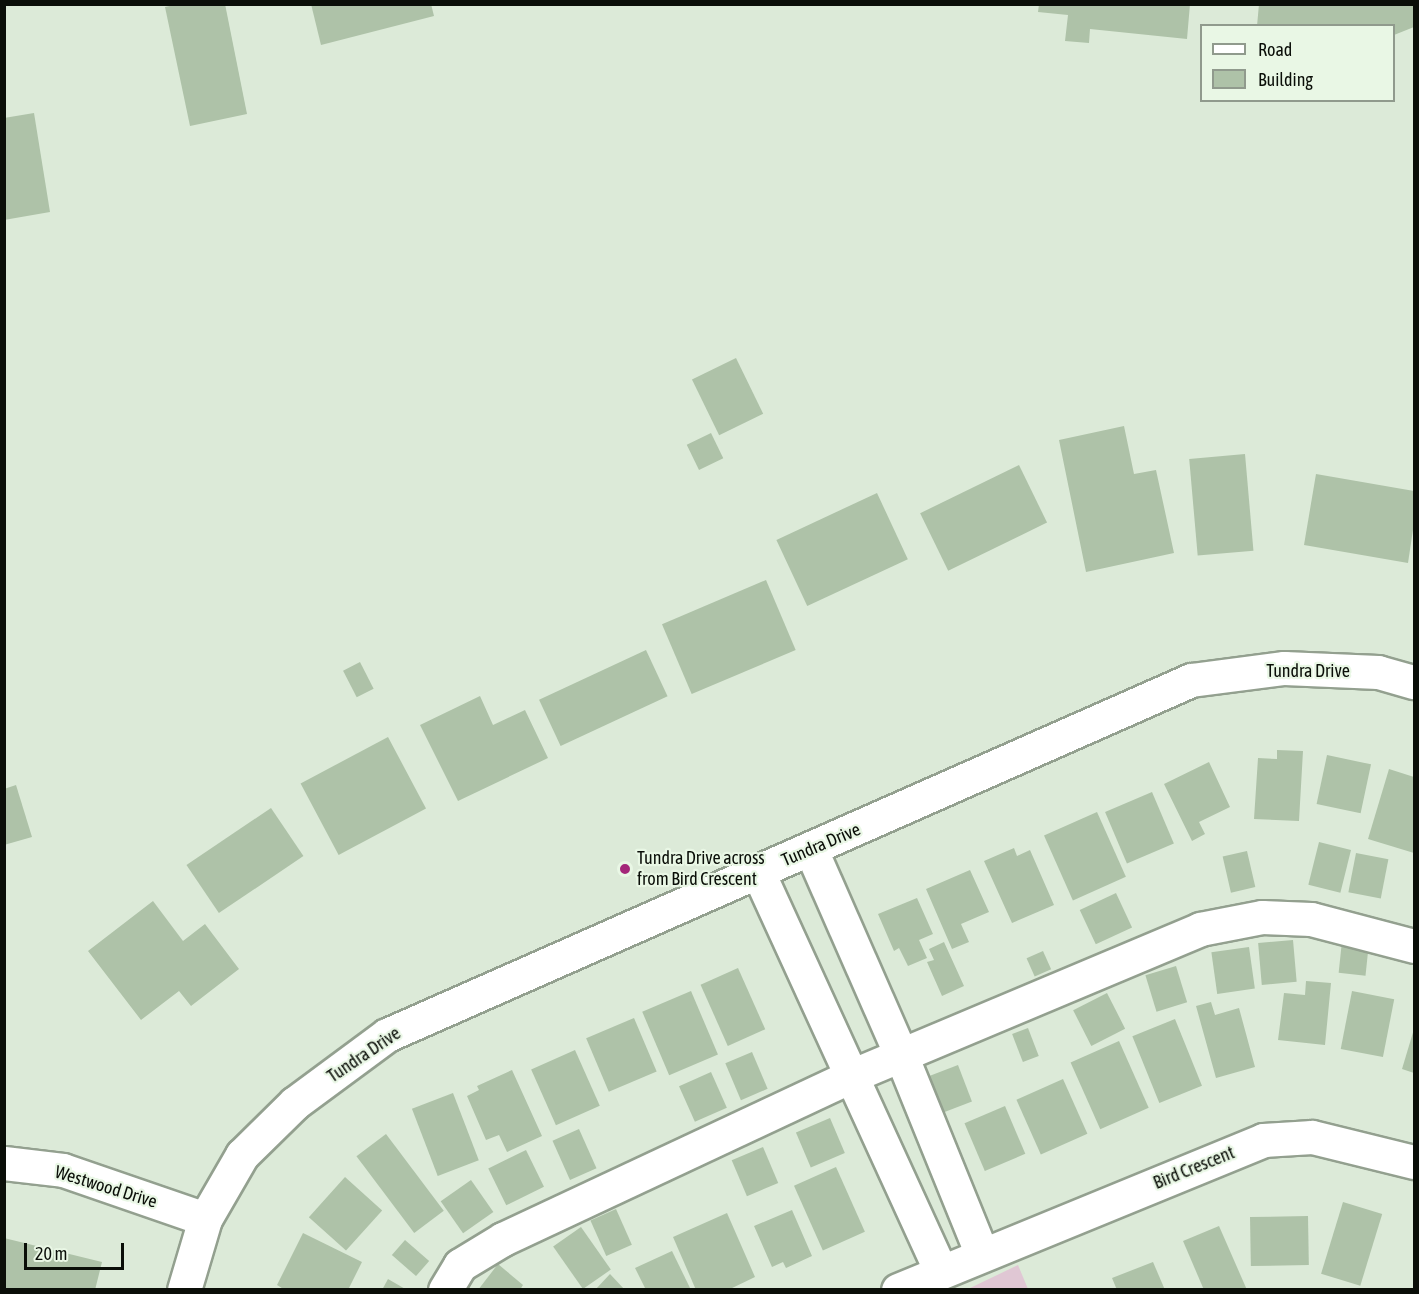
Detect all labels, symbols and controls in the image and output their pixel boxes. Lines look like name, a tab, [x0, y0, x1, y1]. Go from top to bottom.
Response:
legend	[1200, 24, 1395, 102]
text: Road	[1258, 39, 1292, 60]
text: Building	[1258, 69, 1313, 90]
street label: Tundra Drive	[1266, 660, 1350, 682]
street label: Tundra Drive	[778, 819, 864, 871]
place label: Tundra Drive across from Bird Crescent	[637, 848, 765, 890]
marker: Tundra Drive across from Bird Crescent	[618, 862, 632, 876]
street label: Tundra Drive	[323, 1023, 405, 1087]
street label: Bird Crescent	[1150, 1142, 1238, 1194]
street label: Westwood Drive	[52, 1161, 160, 1213]
scale bar	[27, 1231, 128, 1269]
text: 20 m	[35, 1243, 67, 1264]

